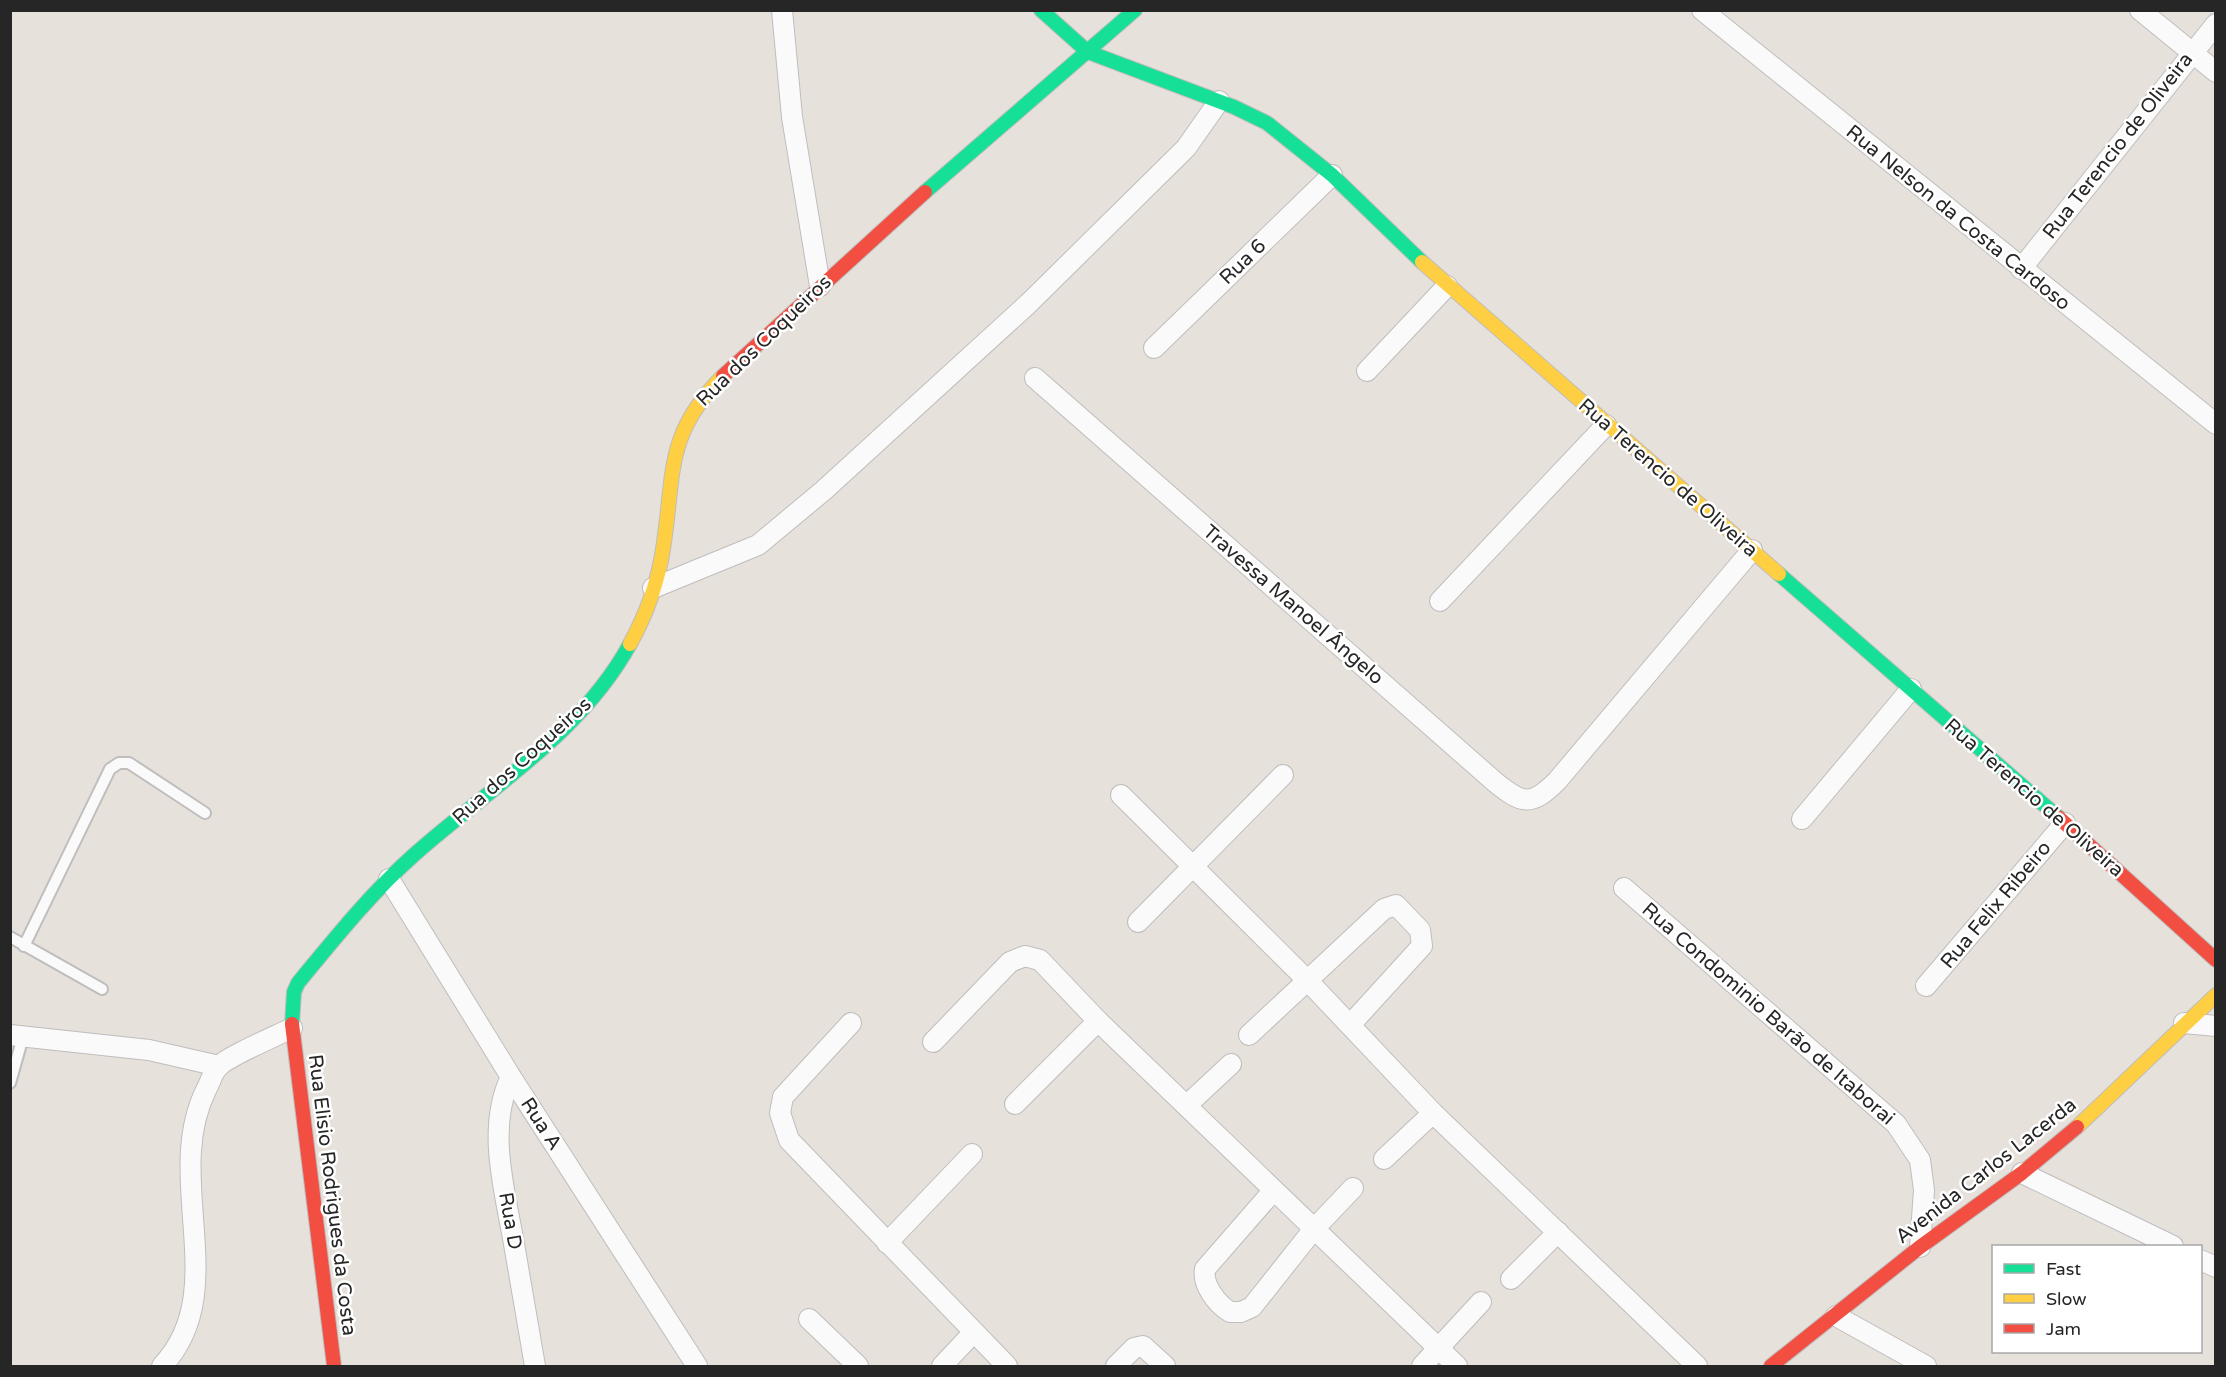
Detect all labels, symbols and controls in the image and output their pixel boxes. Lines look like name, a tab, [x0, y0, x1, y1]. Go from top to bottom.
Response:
street label: Rua Terencio de Oliveira	[2038, 48, 2198, 244]
street label: Rua Nelson da Costa Cardoso	[1841, 120, 2075, 316]
street label: Rua 6	[1215, 234, 1271, 290]
street label: Rua dos Coqueiros	[691, 270, 837, 412]
street label: Rua Terencio de Oliveira	[1573, 394, 1763, 562]
street label: Travessa Manoel Ângelo	[1198, 519, 1389, 690]
street label: Rua dos Coqueiros	[448, 692, 596, 830]
street label: Rua Terencio de Oliveira	[1939, 714, 2129, 882]
street label: Rua Felix Ribeiro	[1936, 836, 2056, 974]
street label: Rua Condominio Barão de Itaborai	[1637, 898, 1899, 1130]
street label: Rua Elisio Rodrigues da Costa	[303, 1053, 361, 1337]
street label: Rua A	[515, 1093, 567, 1155]
street label: Avenida Carlos Lacerda	[1891, 1093, 2081, 1249]
street label: Rua D	[493, 1190, 527, 1252]
legend	[1992, 1245, 2202, 1353]
text: Fast	[2046, 1258, 2081, 1280]
text: Slow	[2046, 1288, 2087, 1310]
text: Jam	[2046, 1318, 2081, 1340]

